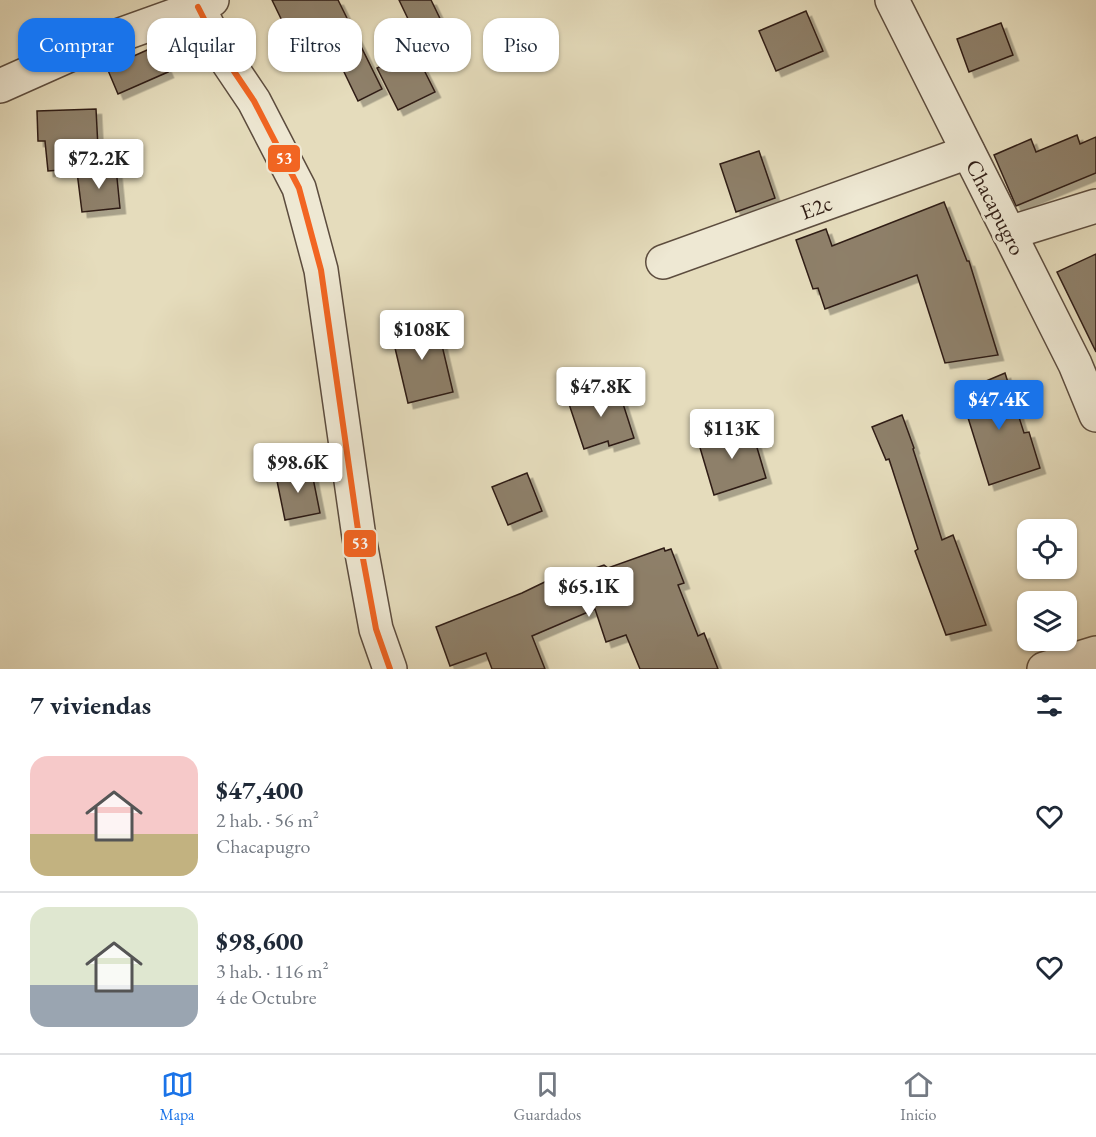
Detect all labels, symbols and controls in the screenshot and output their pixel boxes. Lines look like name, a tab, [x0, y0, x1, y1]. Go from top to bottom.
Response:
chip: Comprar	[18, 18, 135, 72]
chip: Alquilar	[147, 18, 256, 72]
chip: Filtros	[268, 18, 362, 72]
chip: Nuevo	[374, 18, 471, 72]
chip: Piso	[483, 18, 559, 72]
pin: $72.2K	[50, 139, 148, 190]
line badge: 53	[267, 144, 301, 173]
text: $72.2K	[68, 145, 130, 171]
text: 53	[276, 148, 292, 169]
street label: Chacapugro	[959, 154, 1032, 260]
street label: E2c	[796, 188, 836, 227]
pin: $108K	[380, 310, 464, 361]
text: $108K	[394, 316, 450, 342]
pin: $47.8K	[552, 367, 650, 418]
text: $47.8K	[570, 373, 632, 399]
pin: $47.4K	[950, 380, 1048, 431]
text: $47.4K	[968, 386, 1030, 412]
pin: $113K	[690, 409, 774, 460]
text: $113K	[704, 415, 760, 441]
pin: $98.6K	[249, 443, 347, 494]
text: $98.6K	[267, 449, 329, 475]
map controls	[1017, 519, 1077, 651]
button: locate	[1017, 519, 1077, 579]
line badge: 53	[343, 529, 377, 558]
text: 53	[352, 533, 368, 554]
pin: $65.1K	[540, 567, 638, 618]
text: $65.1K	[558, 573, 620, 599]
button: layers	[1017, 591, 1077, 651]
text: 7 viviendas	[30, 688, 151, 722]
icon: filters	[1033, 689, 1066, 722]
text: $47,400	[216, 773, 303, 807]
icon: home	[78, 780, 150, 852]
icon: heart	[1033, 800, 1066, 833]
text: 2 hab. · 56 m²	[216, 807, 319, 833]
text: Chacapugro	[216, 833, 311, 859]
text: $98,600	[216, 924, 303, 958]
icon: home	[78, 931, 150, 1003]
icon: heart	[1033, 951, 1066, 984]
text: 3 hab. · 116 m²	[216, 958, 329, 984]
text: 4 de Octubre	[216, 984, 317, 1010]
tab: Mapa	[160, 1068, 194, 1125]
tab: Guardados	[514, 1068, 581, 1125]
tab: Inicio	[900, 1068, 936, 1125]

